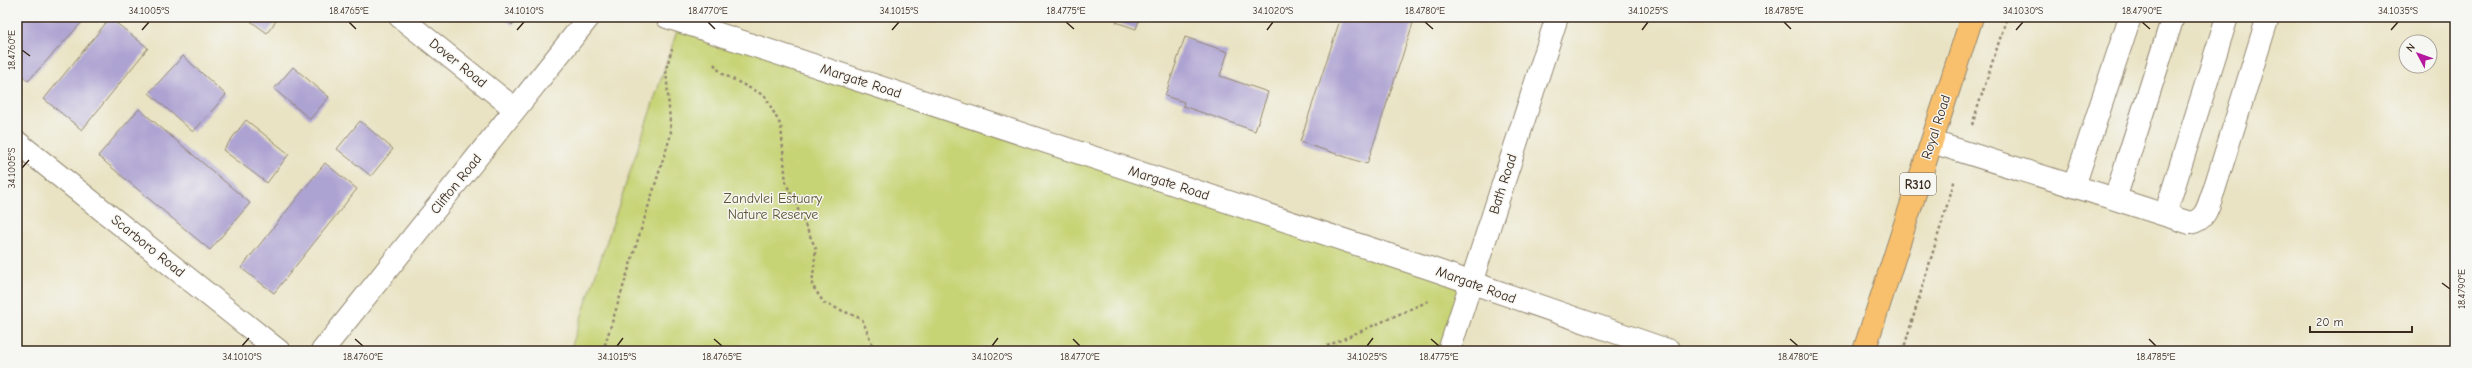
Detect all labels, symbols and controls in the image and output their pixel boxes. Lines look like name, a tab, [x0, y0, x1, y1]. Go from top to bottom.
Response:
text: 34.1005°S	[129, 5, 170, 17]
text: 18.4765°E	[329, 5, 369, 17]
text: 34.1010°S	[504, 5, 544, 17]
text: 18.4770°E	[688, 5, 728, 17]
text: 34.1015°S	[880, 5, 919, 17]
text: 18.4775°E	[1047, 5, 1085, 17]
text: 34.1020°S	[1253, 5, 1294, 17]
text: 18.4780°E	[1405, 5, 1445, 17]
text: 34.1025°S	[1628, 5, 1669, 17]
text: 18.4785°E	[1764, 5, 1804, 17]
text: 34.1030°S	[2003, 5, 2044, 17]
text: 18.4790°E	[2122, 5, 2162, 17]
text: 34.1035°S	[2378, 5, 2418, 17]
text: 18.4760°E	[6, 30, 18, 70]
north arrow	[2398, 34, 2438, 74]
street label: Dover Road	[426, 35, 490, 91]
text: N	[2404, 41, 2418, 55]
street label: Margate Road	[818, 60, 904, 102]
street label: Royal Road	[1918, 93, 1954, 161]
text: 34.1005°S	[6, 147, 18, 188]
street label: Clifton Road	[427, 151, 485, 217]
street label: Bath Road	[1485, 152, 1521, 216]
street label: Margate Road	[1126, 162, 1212, 204]
road number: R310	[1900, 173, 1936, 195]
park label: Zandvlei Estuary Nature Reserve	[724, 190, 823, 223]
street label: Scarboro Road	[108, 211, 188, 281]
street label: Margate Road	[1434, 263, 1518, 307]
text: 18.4790°E	[2456, 269, 2468, 309]
scale bar	[2310, 308, 2412, 334]
text: 20 m	[2316, 315, 2344, 329]
text: 34.1010°S	[222, 351, 262, 363]
text: 18.4760°E	[343, 351, 383, 363]
text: 34.1015°S	[598, 351, 637, 363]
text: 18.4765°E	[702, 351, 742, 363]
text: 34.1020°S	[972, 351, 1013, 363]
text: 18.4770°E	[1060, 351, 1100, 363]
text: 34.1025°S	[1347, 351, 1388, 363]
text: 18.4775°E	[1420, 351, 1458, 363]
text: 18.4780°E	[1778, 351, 1818, 363]
text: 18.4785°E	[2136, 351, 2176, 363]

